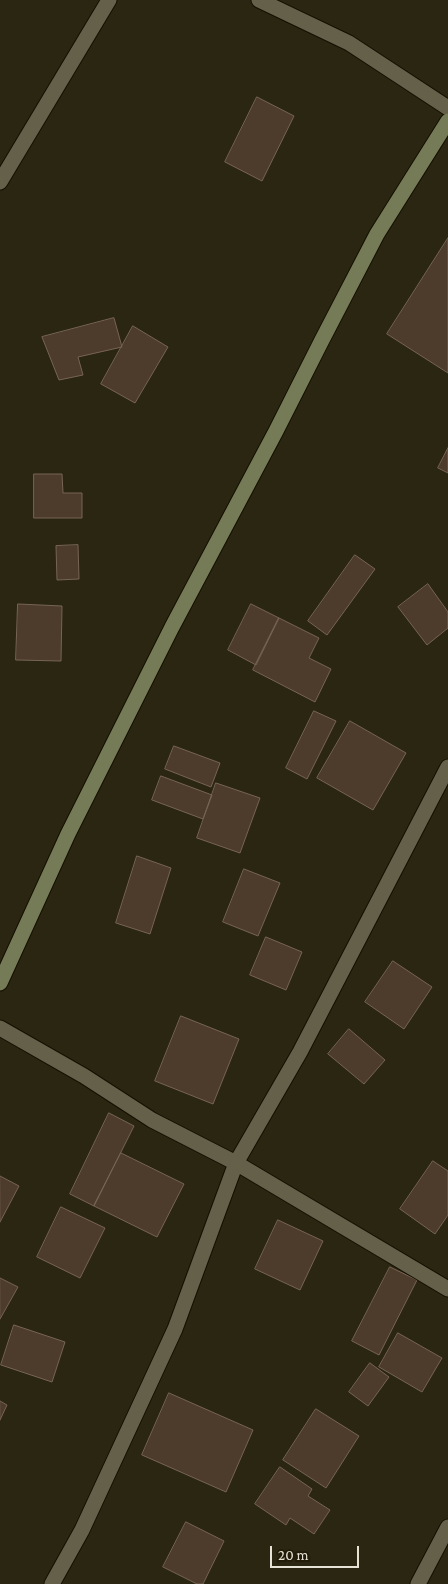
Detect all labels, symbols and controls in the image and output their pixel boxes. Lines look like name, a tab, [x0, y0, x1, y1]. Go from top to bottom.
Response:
scale bar	[273, 1536, 362, 1568]
text: 20 m	[278, 1547, 309, 1563]

